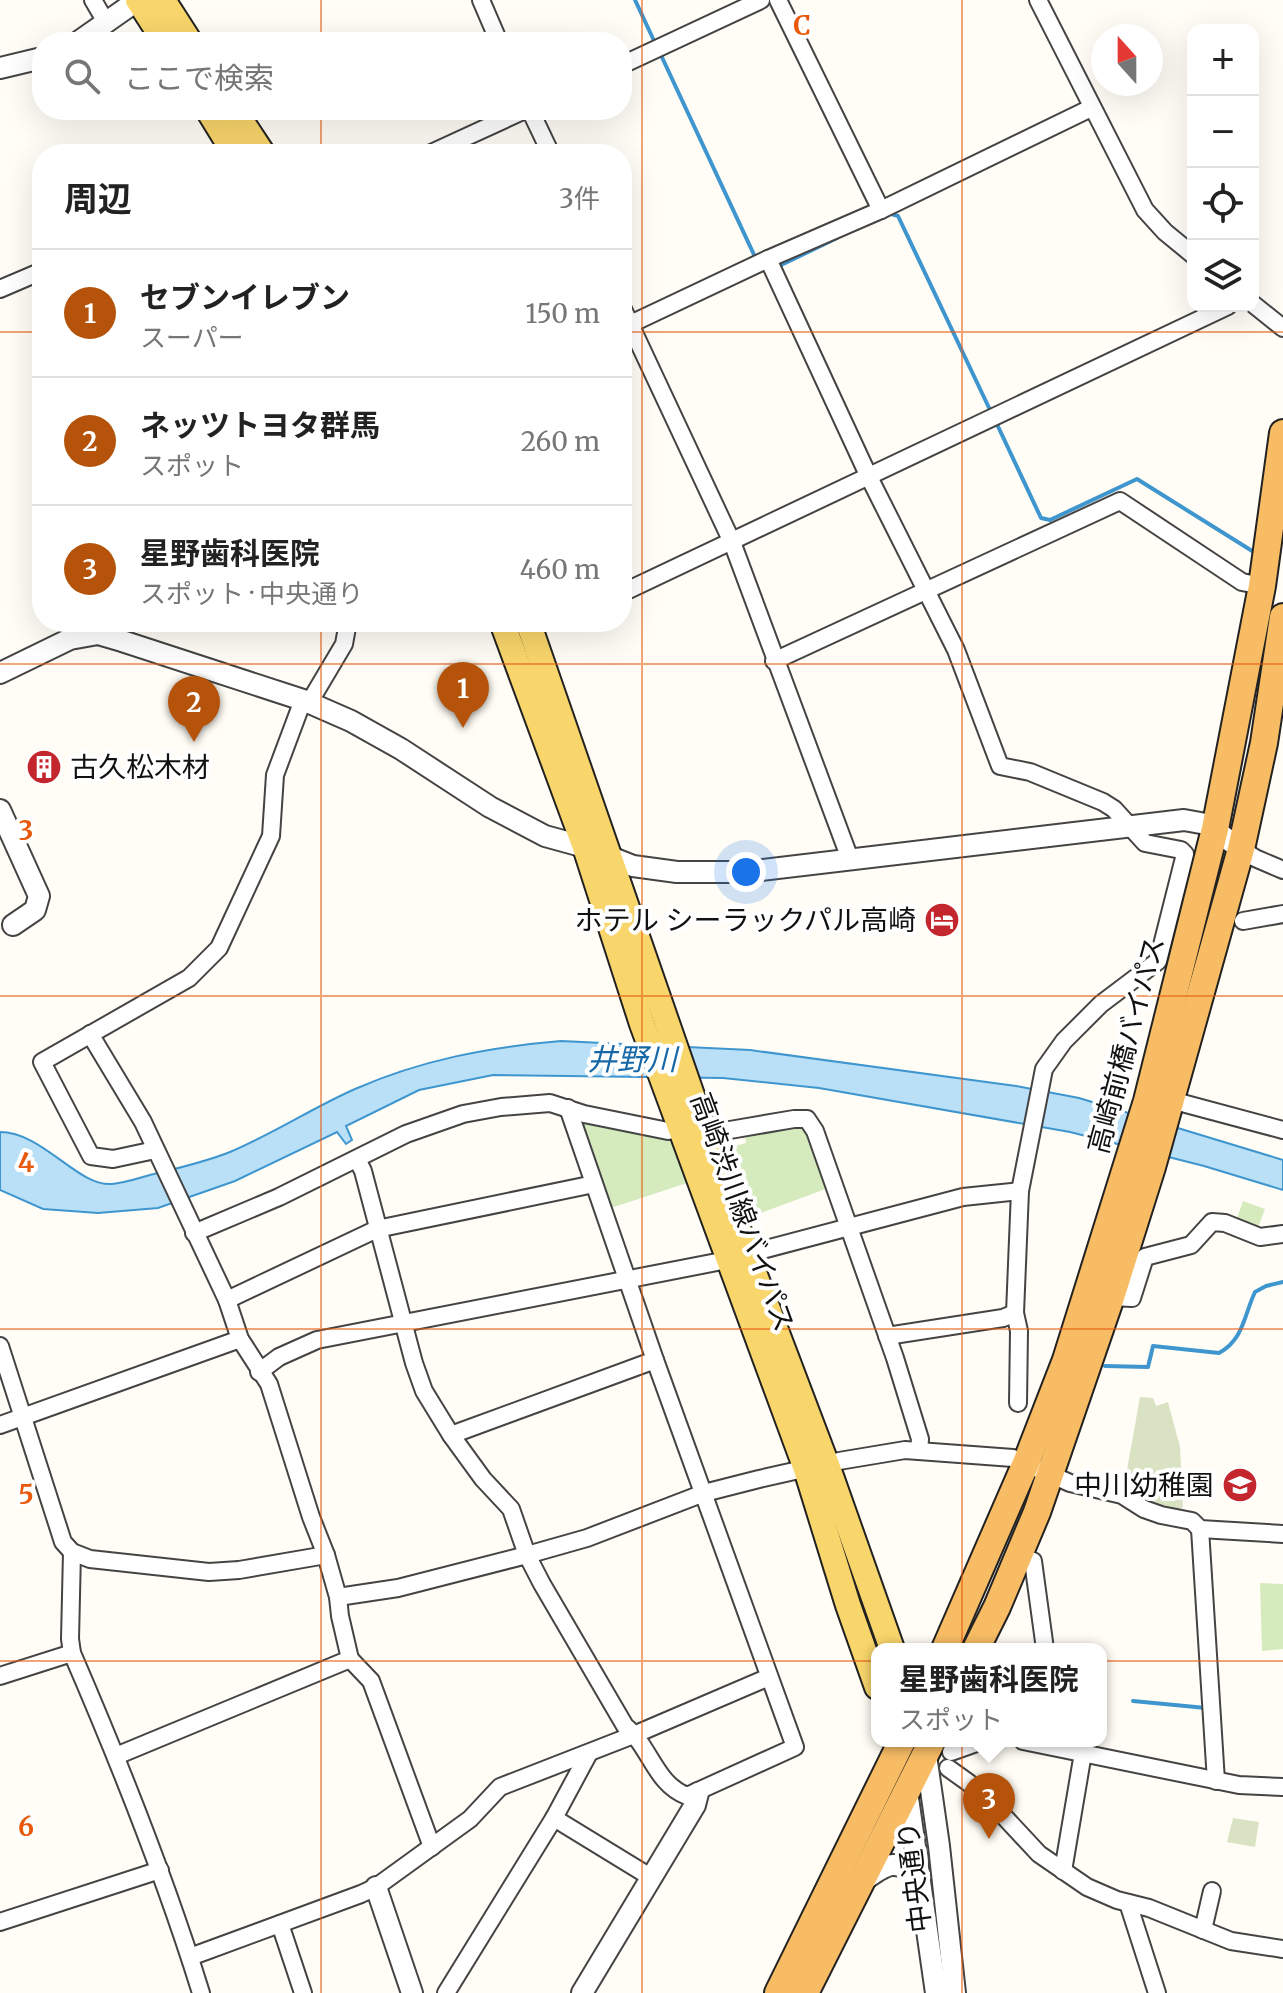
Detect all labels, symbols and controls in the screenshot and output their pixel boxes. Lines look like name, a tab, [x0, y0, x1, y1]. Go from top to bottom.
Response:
text: C	[793, 9, 811, 42]
north arrow	[1091, 24, 1163, 96]
map controls	[1187, 24, 1259, 312]
button: +	[1187, 24, 1259, 96]
search box	[32, 32, 632, 120]
icon: search	[60, 54, 104, 98]
text: ここで検索	[124, 59, 274, 97]
button: −	[1187, 96, 1259, 168]
button: locate	[1187, 168, 1259, 240]
text: 周辺	[64, 178, 132, 220]
text: 3件	[559, 182, 600, 215]
button: layers	[1187, 240, 1259, 312]
text: セブンイレブン	[140, 278, 350, 316]
text: 1	[84, 297, 96, 330]
text: 150 m	[526, 297, 600, 330]
text: スーパー	[140, 321, 244, 354]
text: ネッツトヨタ群馬	[140, 406, 380, 444]
text: 2	[82, 425, 98, 458]
text: 260 m	[521, 425, 600, 458]
text: スポット	[140, 449, 244, 482]
text: 星野歯科医院	[140, 534, 320, 572]
text: 3	[83, 553, 97, 586]
text: 460 m	[520, 553, 600, 586]
text: スポット · 中央通り	[140, 577, 363, 610]
pin: 1	[437, 662, 489, 728]
pin: 2	[168, 676, 220, 742]
building icon: 古久松木材	[25, 748, 63, 786]
place label: 古久松木材	[70, 749, 210, 785]
text: 3	[19, 814, 33, 847]
your location	[726, 852, 766, 892]
hotel icon: ホテル シーラックパル高崎	[923, 901, 961, 939]
place label: ホテル シーラックパル高崎	[575, 902, 916, 938]
street label: 高崎前橋バイパス	[1080, 932, 1172, 1158]
water label: 井野川	[587, 1040, 680, 1078]
street label: 高崎渋川線バイパス	[683, 1088, 803, 1336]
text: 4	[18, 1146, 35, 1179]
school or university icon: 中川幼稚園	[1221, 1466, 1259, 1504]
place label: 中川幼稚園	[1074, 1467, 1214, 1503]
text: 5	[18, 1478, 34, 1511]
popup	[871, 1643, 1107, 1747]
text: 星野歯科医院	[899, 1660, 1079, 1698]
text: スポット	[899, 1703, 1003, 1736]
pin: 3	[963, 1773, 1015, 1839]
text: 6	[18, 1810, 34, 1843]
street label: 中央通り	[889, 1819, 939, 1935]

